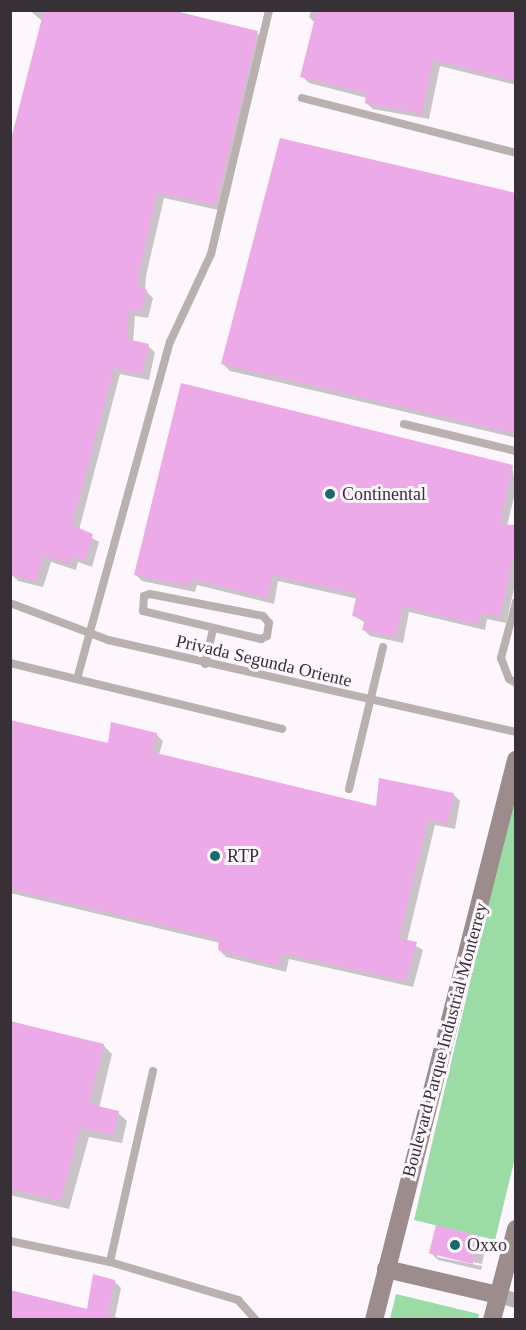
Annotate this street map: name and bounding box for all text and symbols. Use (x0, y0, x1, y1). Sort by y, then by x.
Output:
place label: Continental (342, 483, 426, 505)
marker: Continental (323, 487, 337, 501)
street label: Privada Segunda Oriente (174, 630, 354, 692)
place label: RTP (227, 845, 259, 867)
marker: RTP (208, 849, 222, 863)
street label: Boulevard Parque Industrial Monterrey (398, 900, 492, 1180)
place label: Oxxo (467, 1234, 507, 1256)
marker: Oxxo (448, 1238, 462, 1252)

